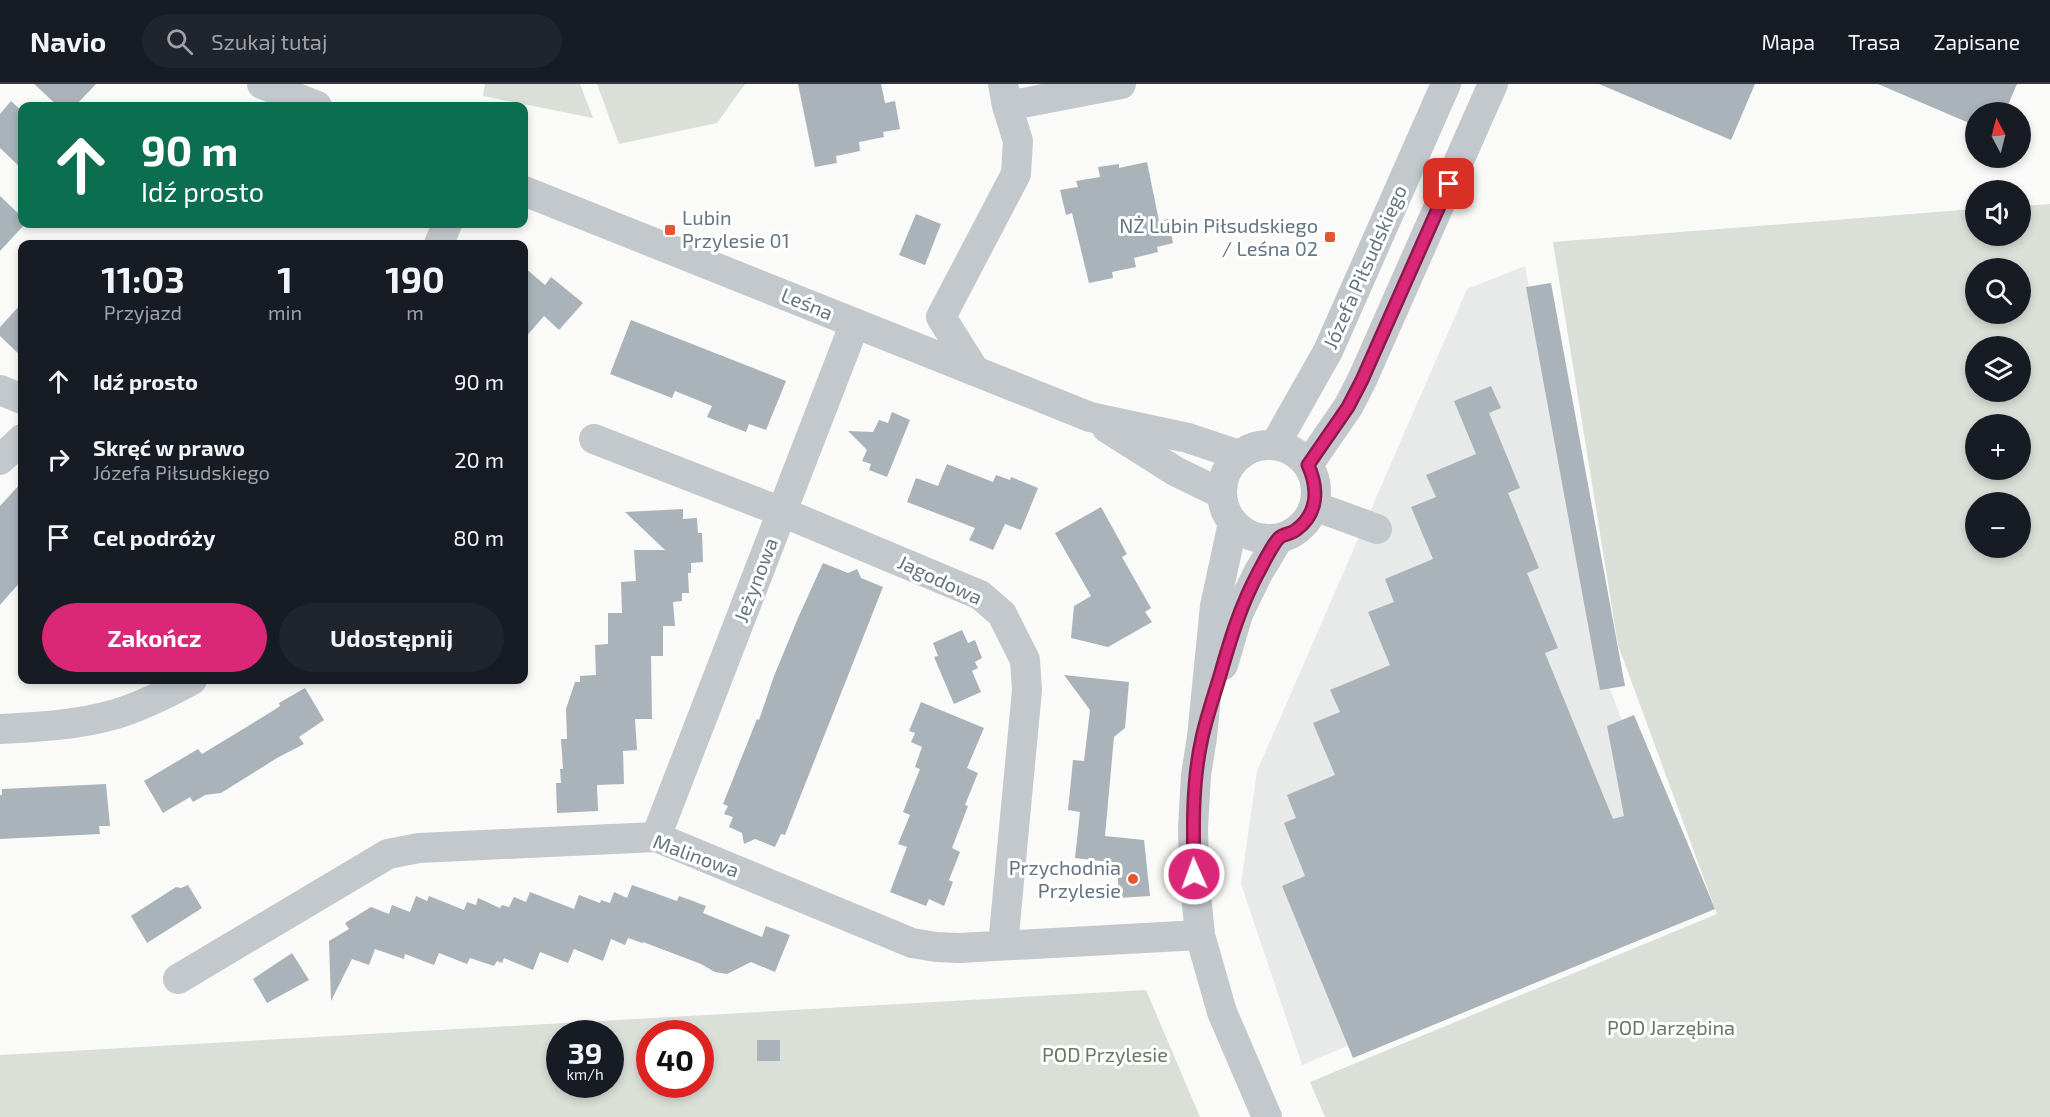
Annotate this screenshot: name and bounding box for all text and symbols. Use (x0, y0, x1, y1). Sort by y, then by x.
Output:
search box (142, 14, 562, 68)
text: Navio (30, 24, 106, 58)
icon: search (163, 25, 196, 58)
text: Szukaj tutaj (211, 28, 327, 54)
text: Mapa (1761, 29, 1815, 54)
text: Trasa (1848, 29, 1901, 54)
text: Zapisane (1934, 29, 2020, 54)
north arrow (1965, 102, 2031, 168)
map controls (1965, 102, 2031, 558)
text: 90 m (141, 124, 238, 174)
icon: ahead (42, 126, 120, 204)
pin (1423, 158, 1474, 209)
icon: arrive (1432, 167, 1465, 200)
text: Idź prosto (141, 175, 264, 207)
button: sound (1965, 180, 2031, 246)
street label: Józefa Piłsudskiego (1317, 181, 1411, 352)
place label: Lubin Przylesie 01 (682, 205, 790, 252)
place label: NŻ Lubin Piłsudskiego / Leśna 02 (1119, 213, 1318, 260)
marker: Lubin Przylesie 01 (663, 223, 677, 237)
marker: NŻ Lubin Piłsudskiego / Leśna 02 (1323, 230, 1337, 244)
text: 11:03 (101, 257, 185, 300)
text: 1 (277, 257, 293, 300)
text: 190 (385, 257, 445, 300)
button: search (1965, 258, 2031, 324)
street label: Leśna (778, 282, 837, 324)
text: Przyjazd (104, 300, 182, 324)
text: min (268, 300, 302, 324)
text: m (406, 300, 424, 324)
button: layers (1965, 336, 2031, 402)
icon: ahead (42, 365, 75, 398)
text: Idź prosto (93, 368, 198, 394)
text: 90 m (454, 368, 504, 394)
button: + (1965, 414, 2031, 480)
text: Skręć w prawo (93, 434, 245, 460)
icon: right (42, 443, 75, 476)
text: 20 m (454, 446, 504, 472)
text: Józefa Piłsudskiego (93, 460, 270, 484)
button: − (1965, 492, 2031, 558)
icon: arrive (42, 521, 75, 554)
text: Cel podróży (93, 524, 215, 550)
text: 80 m (453, 524, 504, 550)
street label: Jeżynowa (728, 534, 782, 625)
street label: Jagodowa (894, 549, 986, 609)
button: Zakończ (42, 603, 267, 672)
button: Udostępnij (279, 603, 504, 672)
street label: Malinowa (650, 828, 743, 882)
position arrow (1162, 842, 1226, 906)
place label: Przychodnia Przylesie (1009, 855, 1121, 902)
marker: Przychodnia Przylesie (1126, 872, 1140, 886)
park label: POD Jarzębina (1607, 1015, 1735, 1039)
speed limit sign: 40 (636, 1020, 714, 1098)
text: 39 (568, 1034, 602, 1070)
park label: POD Przylesie (1042, 1042, 1168, 1066)
text: km/h (566, 1065, 604, 1083)

